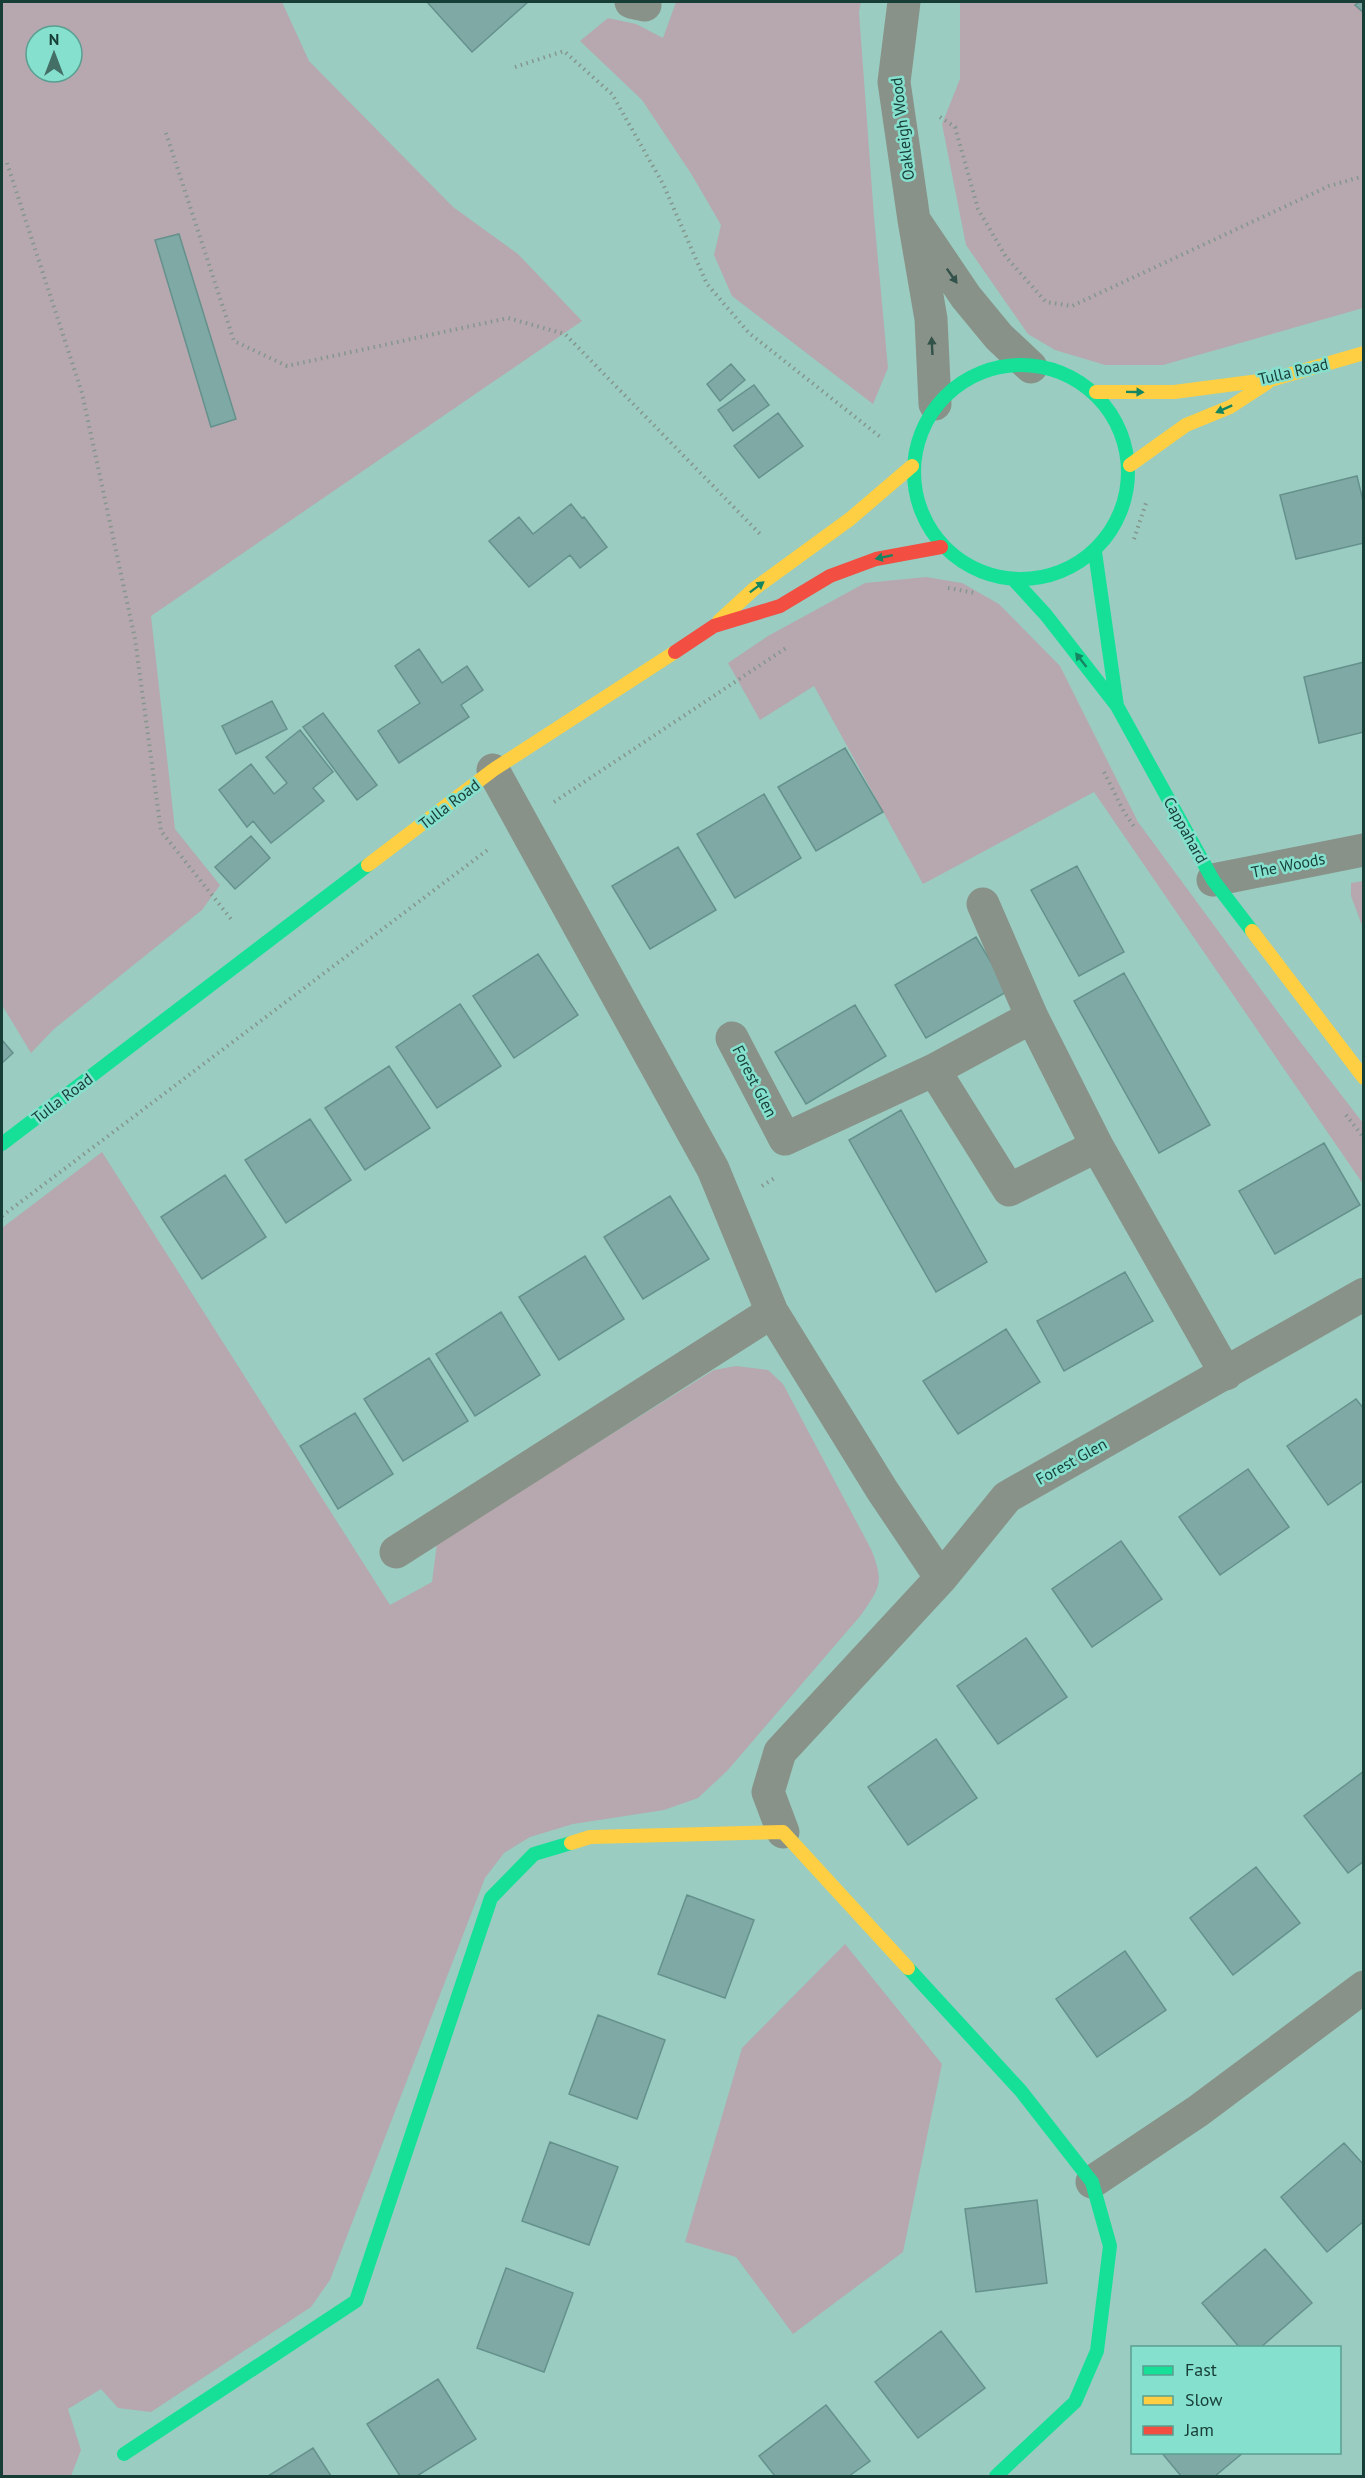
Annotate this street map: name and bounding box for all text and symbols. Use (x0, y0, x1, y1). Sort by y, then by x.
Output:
north arrow (24, 24, 84, 84)
text: N (49, 29, 59, 49)
street label: Oakleigh Wood (886, 77, 918, 181)
one-way arrow (946, 268, 957, 284)
one-way arrow (928, 336, 937, 355)
street label: Tulla Road (1256, 353, 1330, 389)
one-way arrow (1125, 387, 1144, 397)
one-way arrow (1214, 404, 1232, 414)
one-way arrow (875, 553, 893, 563)
one-way arrow (749, 581, 765, 593)
one-way arrow (1074, 652, 1087, 668)
street label: Tulla Road (415, 775, 483, 833)
street label: Cappahard (1160, 793, 1212, 867)
street label: The Woods (1249, 848, 1327, 882)
street label: Forest Glen (728, 1042, 782, 1120)
street label: Tulla Road (28, 1069, 96, 1127)
street label: Forest Glen (1032, 1433, 1110, 1489)
legend (1131, 2346, 1341, 2454)
text: Fast (1185, 2358, 1217, 2381)
text: Slow (1185, 2388, 1223, 2411)
text: Jam (1184, 2418, 1214, 2441)

